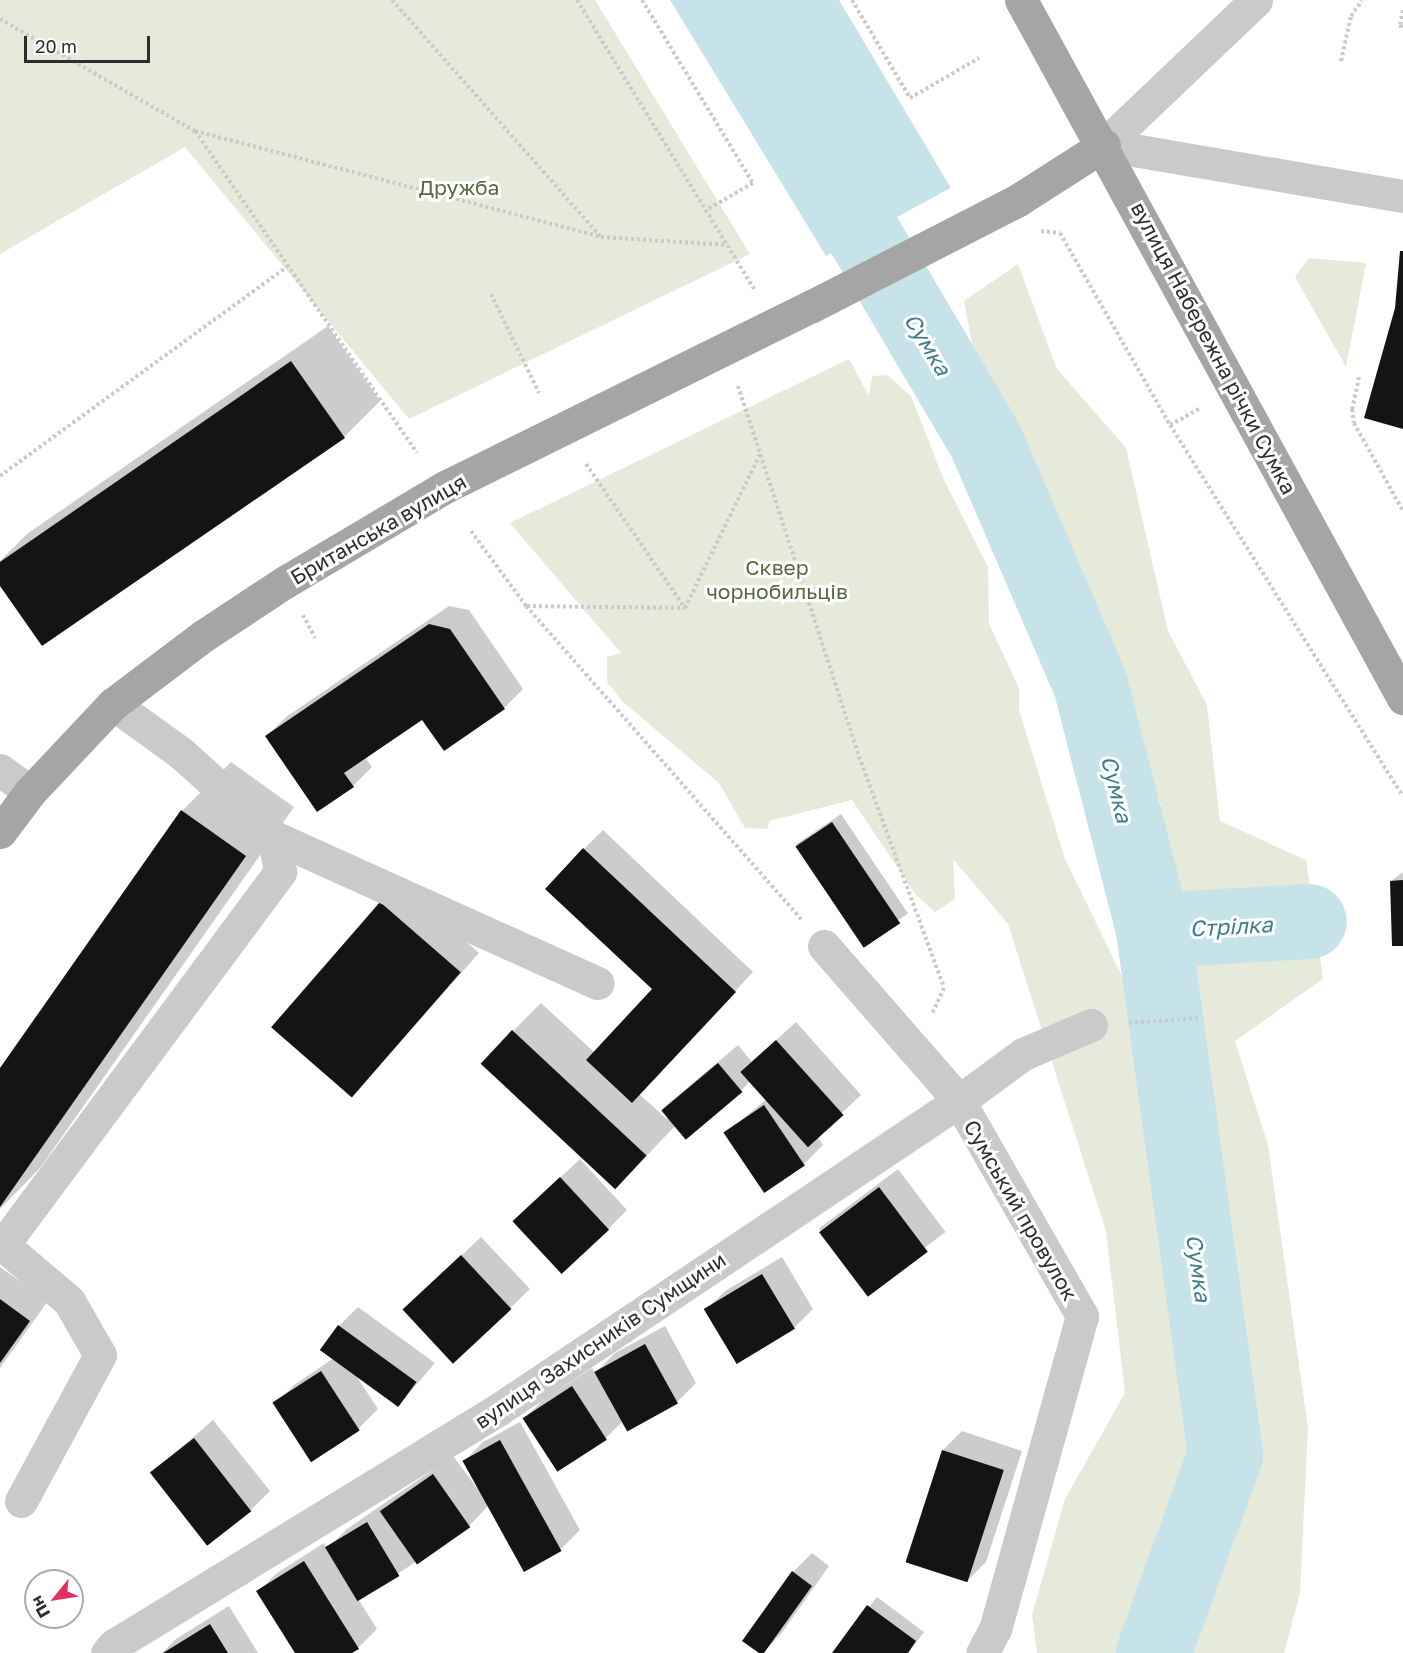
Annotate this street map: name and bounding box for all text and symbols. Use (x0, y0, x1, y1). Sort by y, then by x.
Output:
scale bar (27, 24, 153, 62)
text: 20 m (35, 35, 77, 57)
park label: Дружба (419, 174, 499, 200)
street label: вулиця Набережна річки Сумка (1126, 198, 1302, 498)
water label: Сумка (899, 308, 957, 380)
street label: Британська вулиця (286, 468, 470, 590)
park label: Сквер чорнобильців (706, 554, 848, 604)
water label: Сумка (1096, 753, 1138, 825)
water label: Стрілка (1189, 911, 1273, 941)
street label: Сумський провулок (959, 1115, 1083, 1305)
water label: Сумка (1181, 1233, 1217, 1303)
street label: вулиця Захисників Сумщини (470, 1246, 730, 1434)
north arrow (24, 1569, 84, 1629)
text: Пн (26, 1593, 54, 1621)

